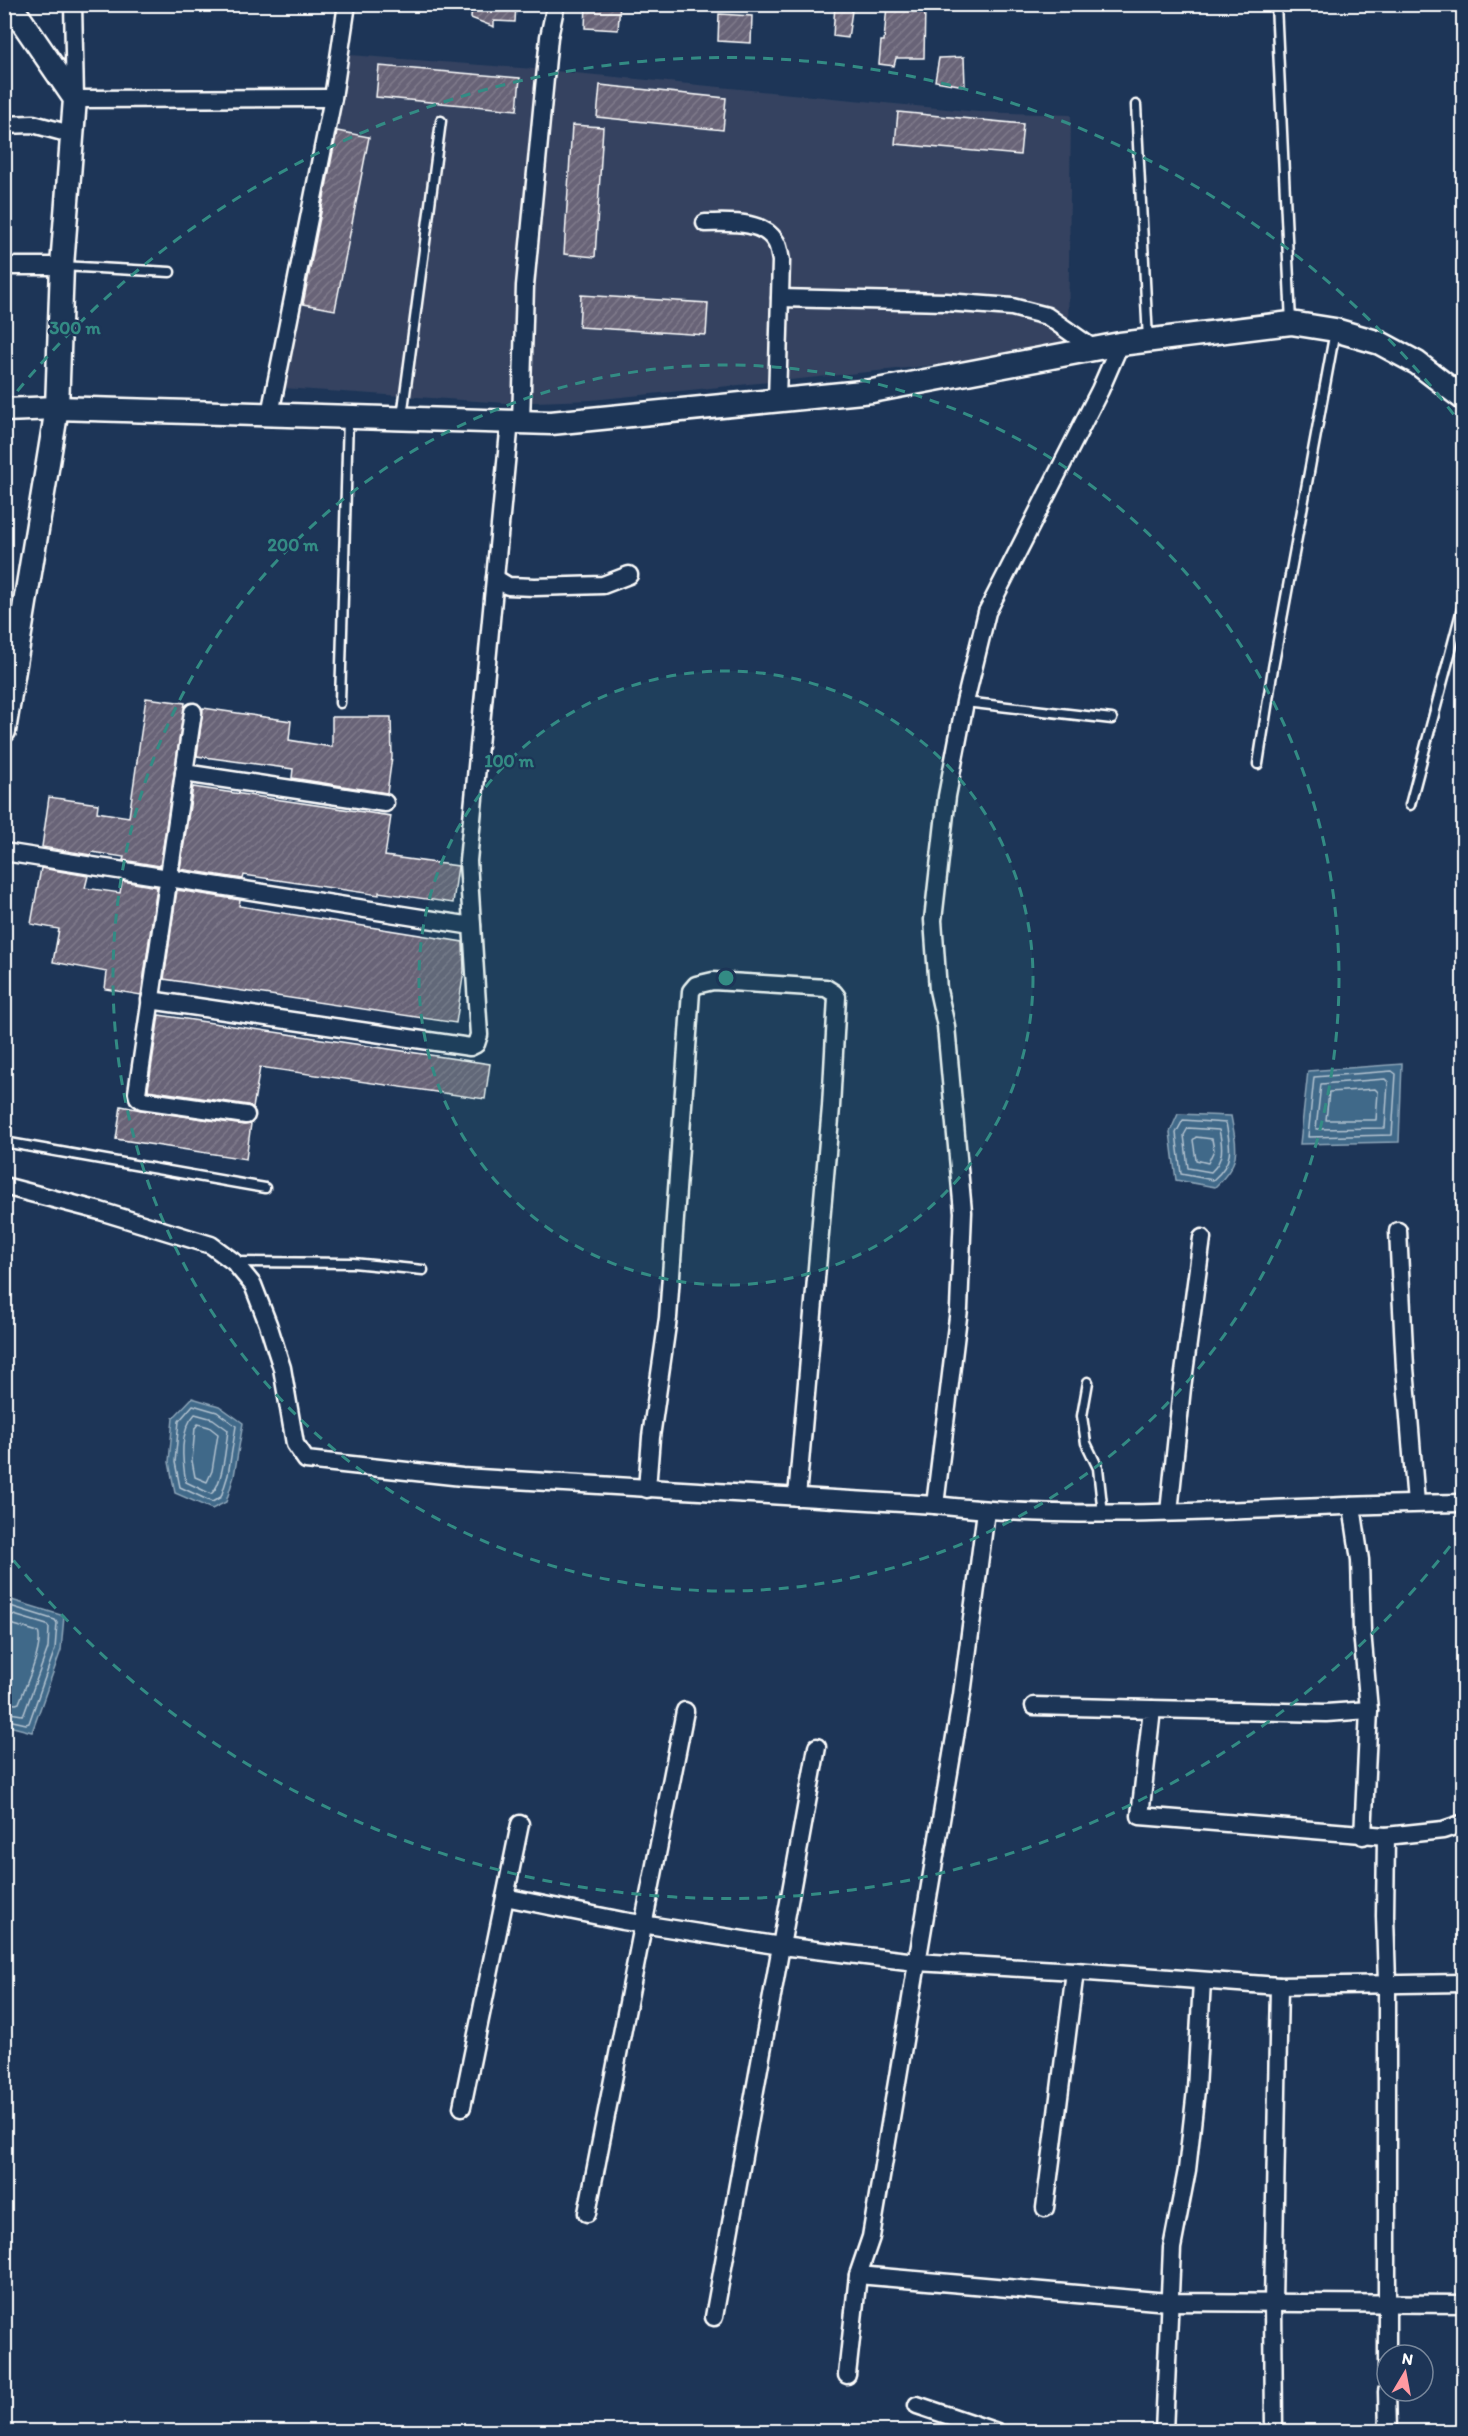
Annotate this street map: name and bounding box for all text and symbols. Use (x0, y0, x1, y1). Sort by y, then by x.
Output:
text: 300 m (49, 317, 101, 339)
text: 200 m (268, 534, 319, 556)
text: 100 m (484, 750, 535, 772)
centre of rings (716, 968, 736, 988)
north arrow (1375, 2343, 1435, 2403)
text: N (1401, 2348, 1414, 2369)

